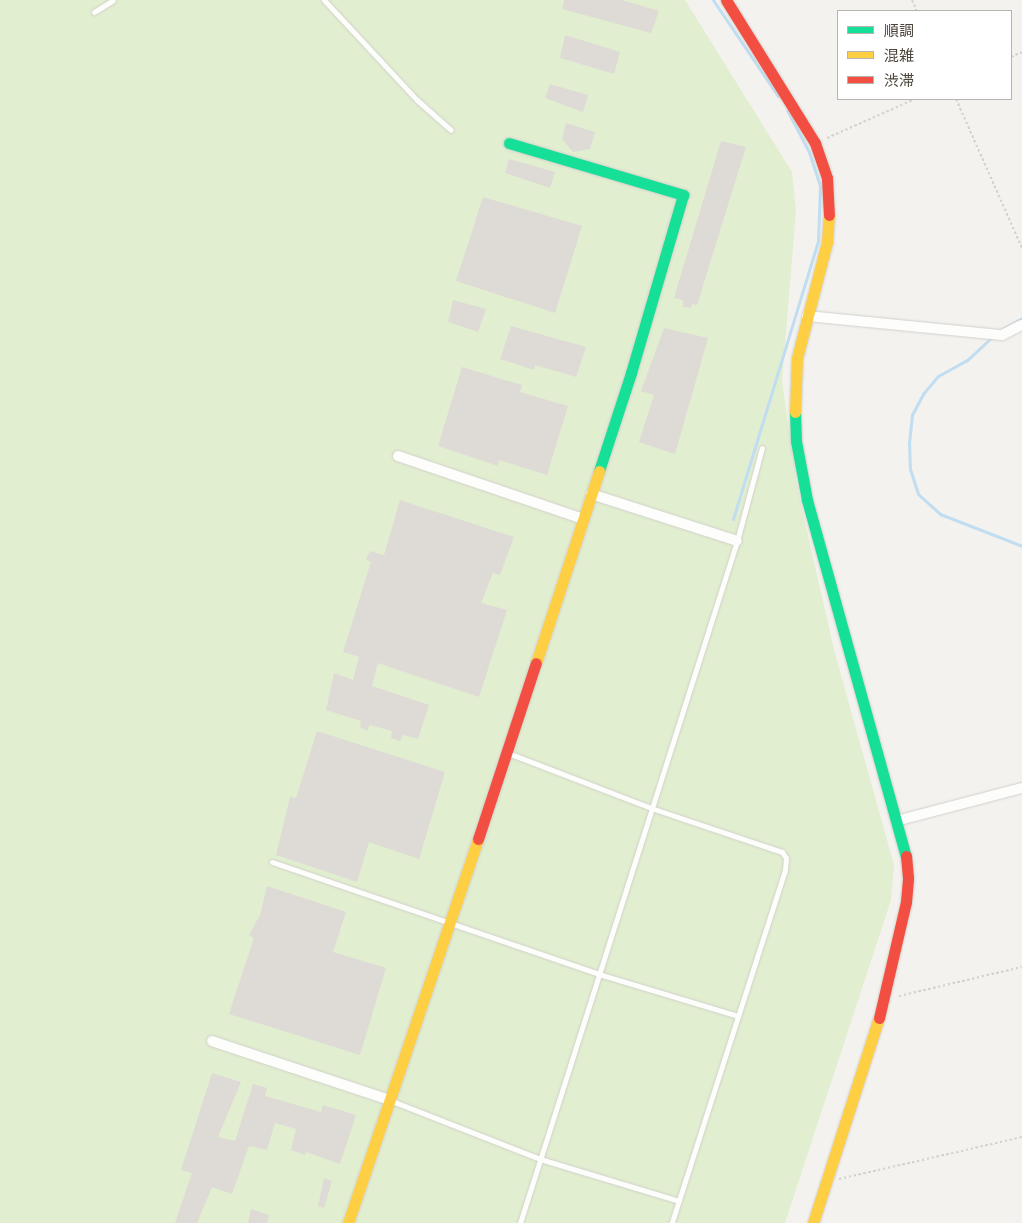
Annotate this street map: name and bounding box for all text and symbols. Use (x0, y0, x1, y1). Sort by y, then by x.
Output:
legend (837, 10, 1012, 100)
text: 順調 (884, 21, 914, 40)
text: 混雑 (884, 46, 914, 65)
text: 渋滞 (884, 71, 914, 90)

